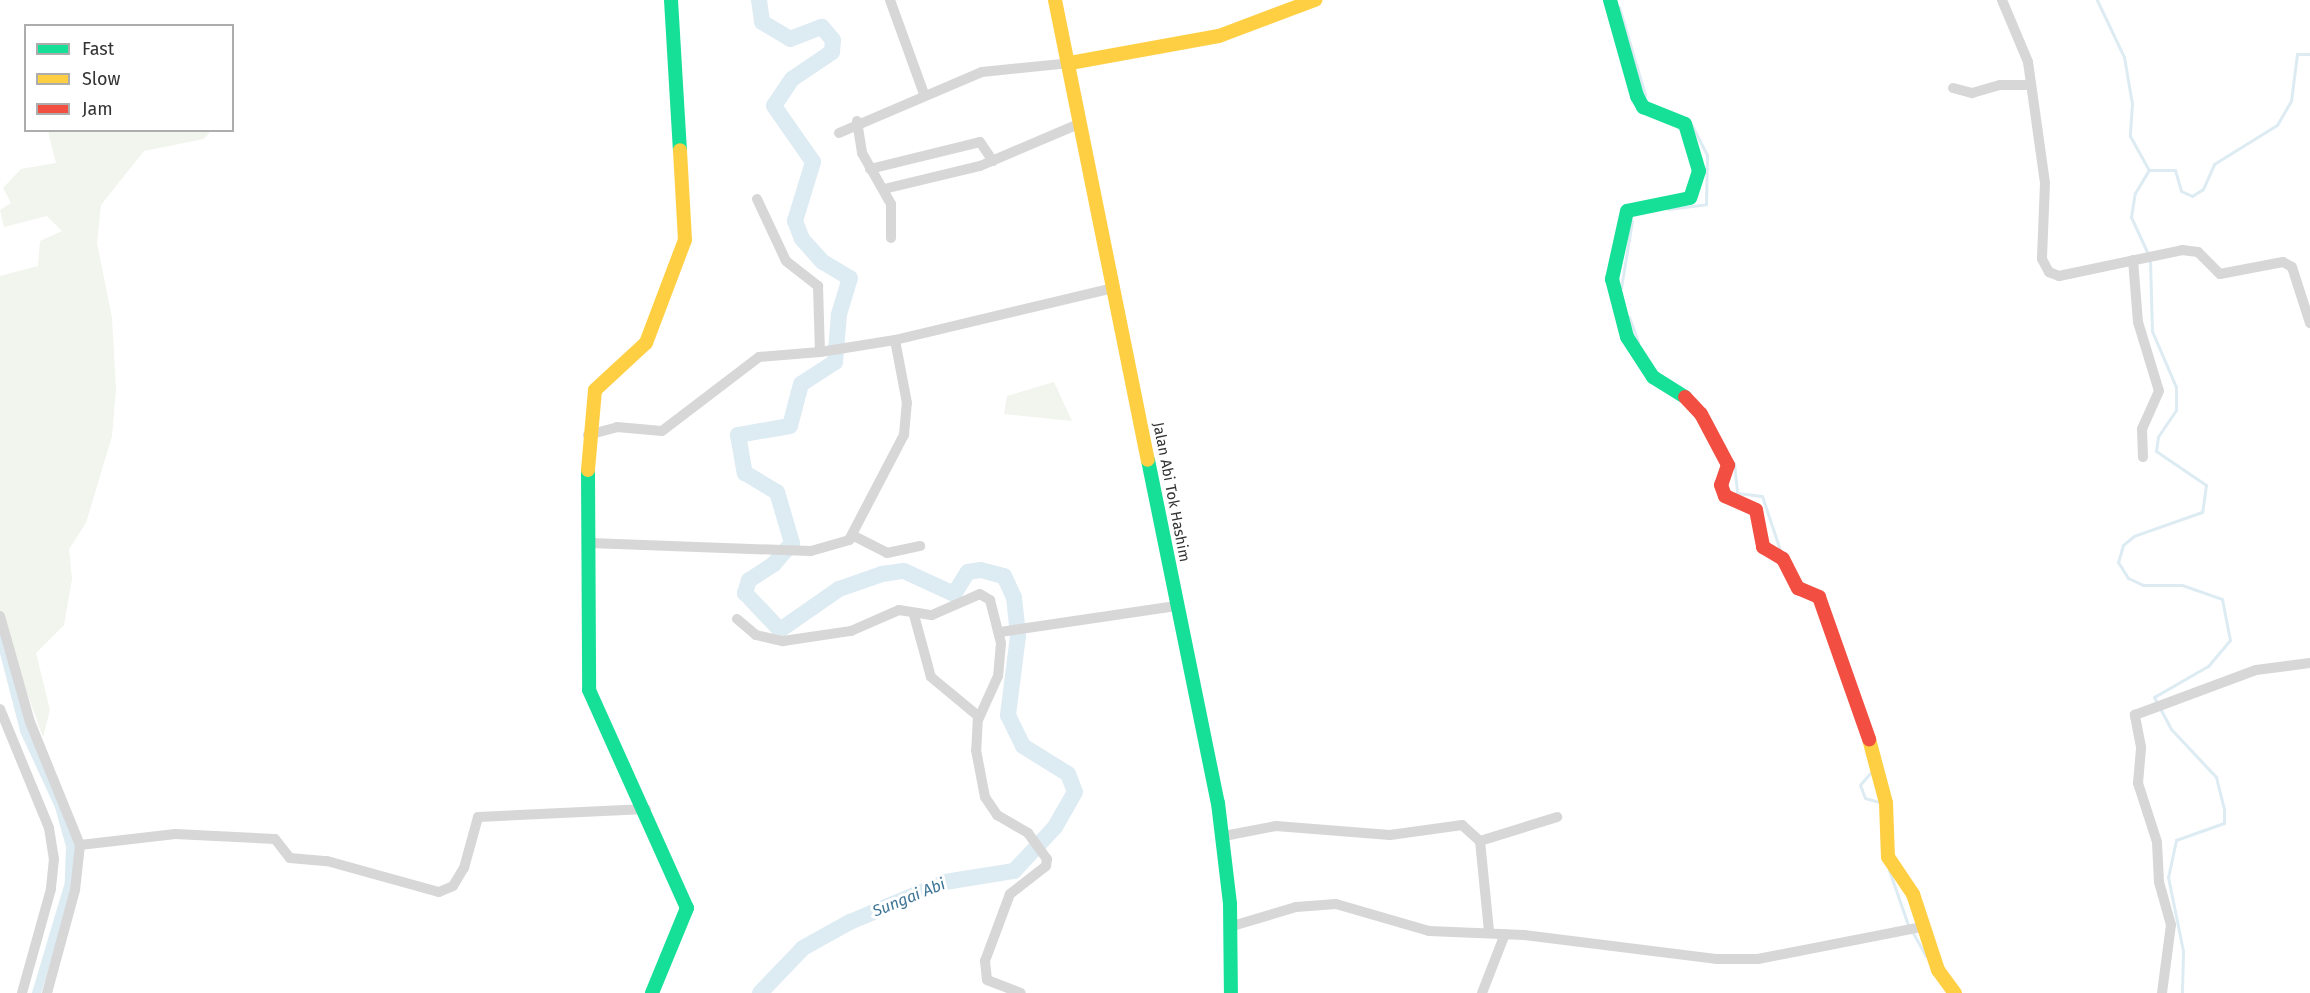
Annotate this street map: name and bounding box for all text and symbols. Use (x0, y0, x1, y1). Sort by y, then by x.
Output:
legend (24, 24, 234, 132)
text: Fast (82, 38, 114, 60)
text: Slow (82, 68, 120, 90)
text: Jam (82, 98, 113, 120)
street label: Jalan Abi Tok Hashim (1149, 421, 1193, 563)
water label: Sungai Abi (870, 875, 948, 921)

